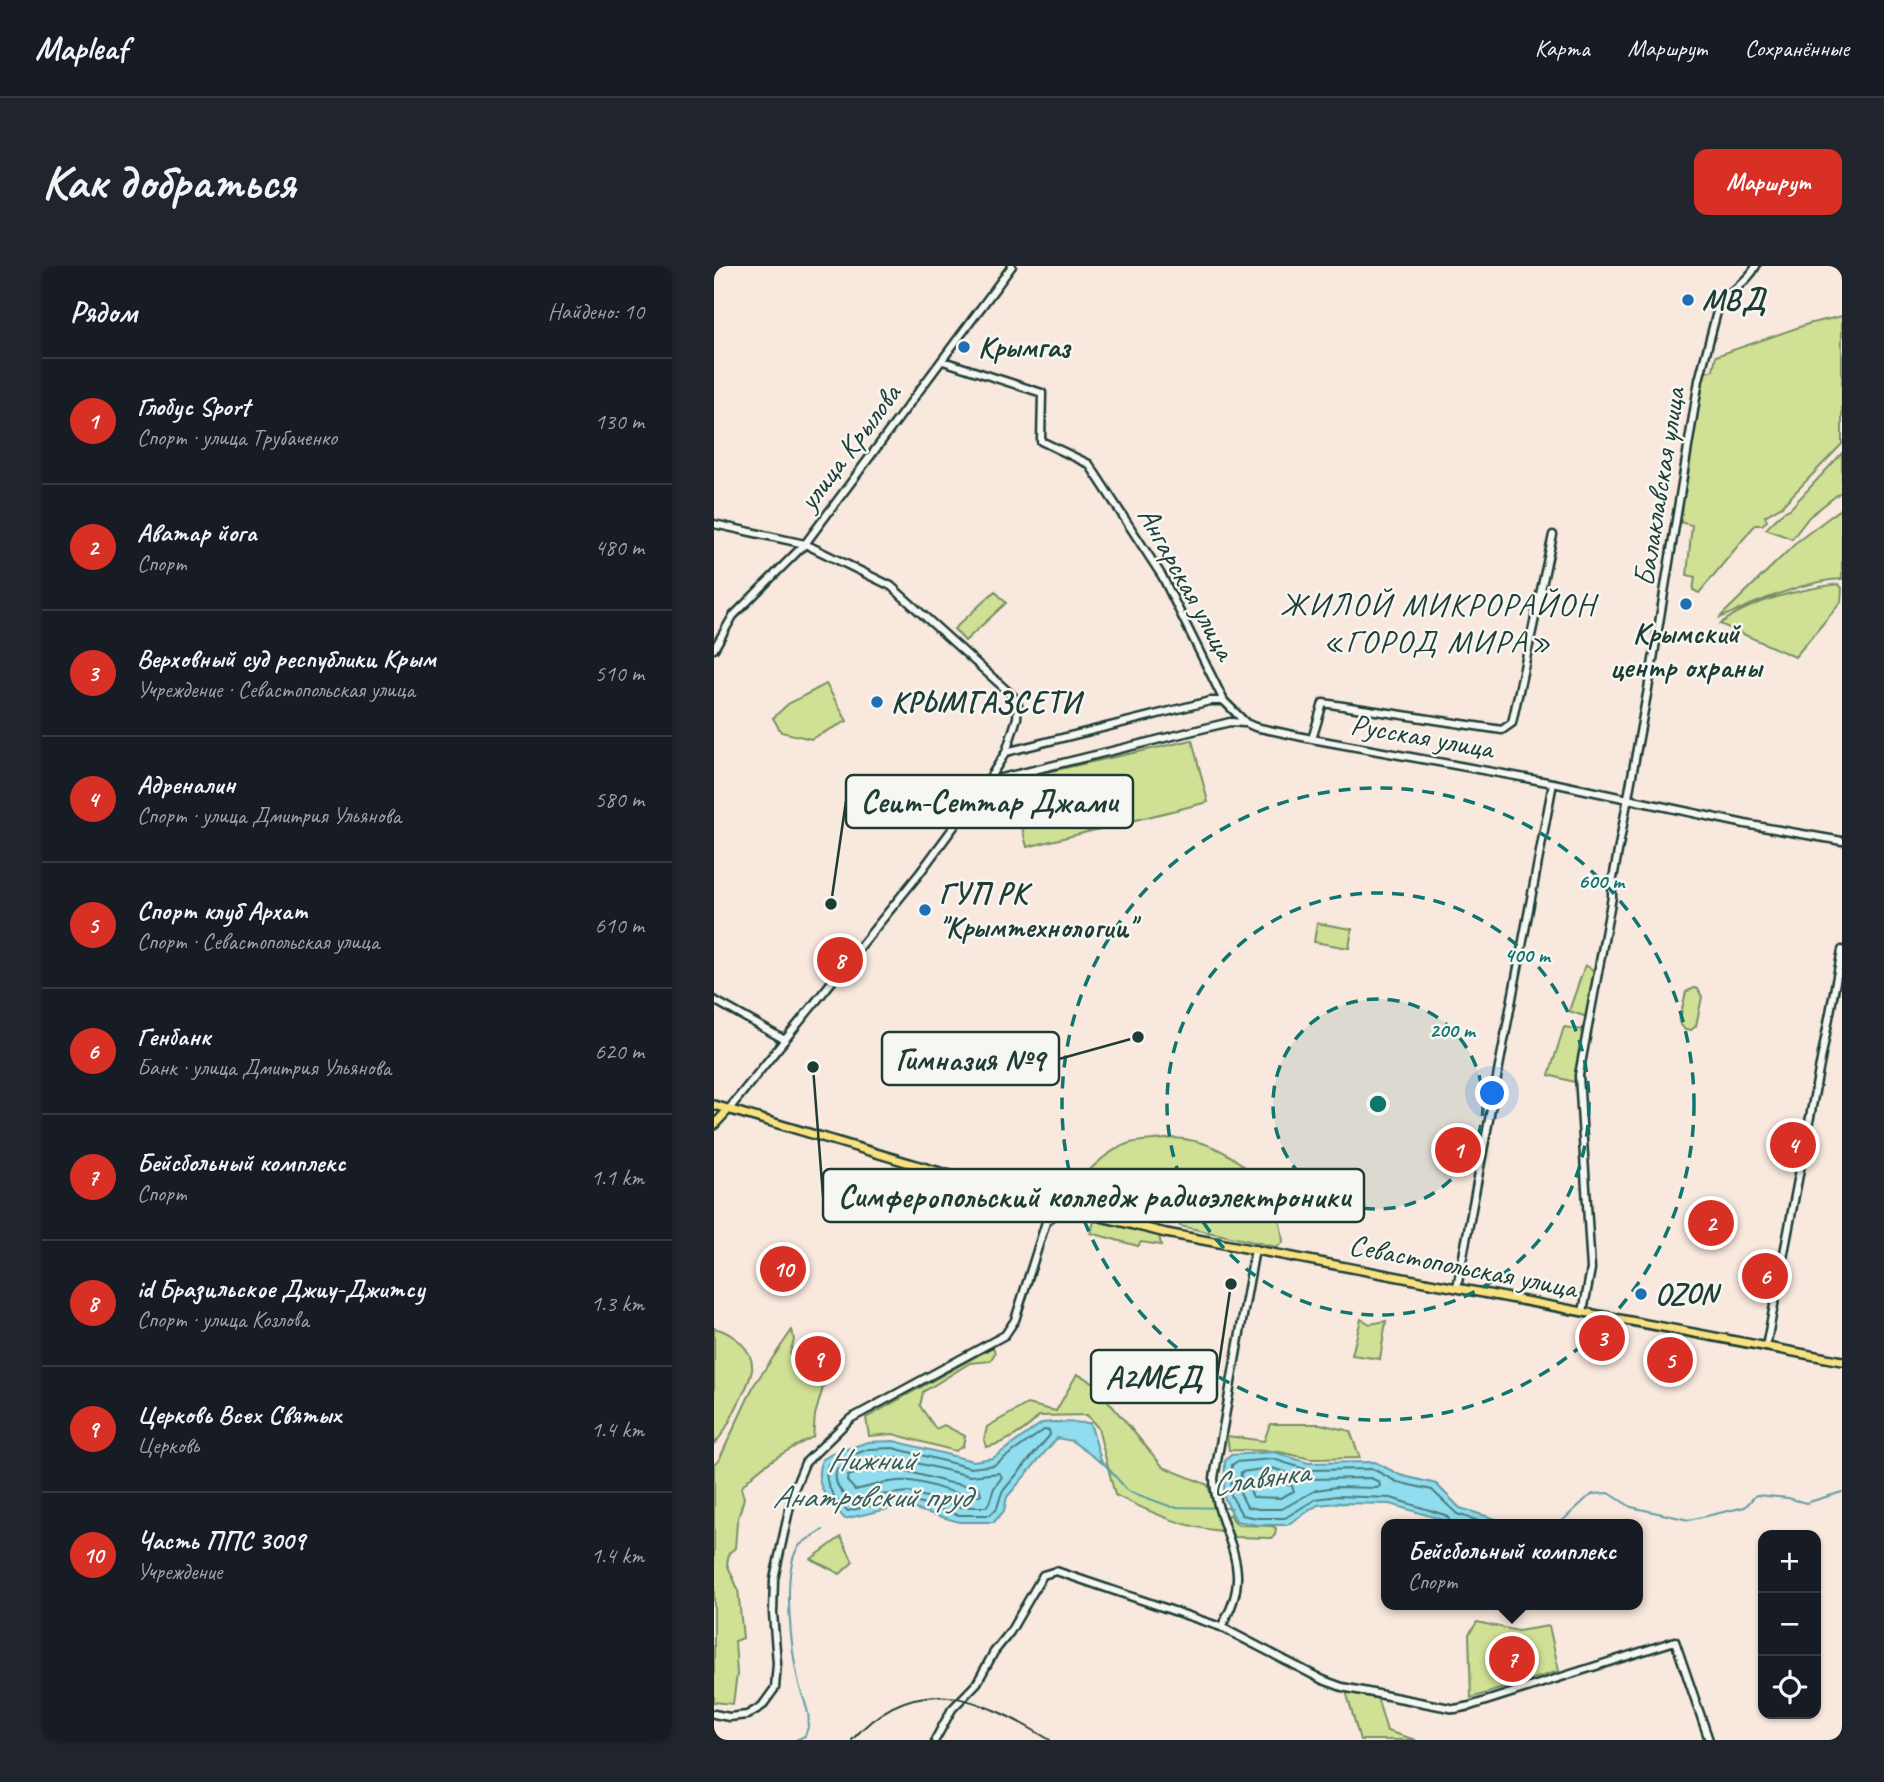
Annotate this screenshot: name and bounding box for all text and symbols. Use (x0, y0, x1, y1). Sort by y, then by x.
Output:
text: Mapleaf (35, 27, 127, 69)
text: Карта (1535, 33, 1590, 63)
text: Маршрут (1628, 33, 1707, 63)
text: Сохранённые (1745, 33, 1849, 63)
button: Маршрут (1694, 149, 1842, 215)
text: Как добраться (42, 151, 295, 213)
place label: МВД (1702, 281, 1767, 319)
marker: МВД (1680, 292, 1696, 308)
text: Рядом (70, 293, 137, 331)
text: Найдено: 10 (548, 297, 644, 326)
place label: Крымгаз (978, 328, 1072, 366)
marker: Крымгаз (956, 339, 972, 355)
street label: улица Крылова (788, 375, 910, 519)
street label: Балаклавская улица (1625, 383, 1694, 589)
text: Глобус Sport (137, 390, 249, 423)
text: 1 (88, 407, 98, 436)
text: 130 m (595, 407, 644, 436)
text: Спорт · улица Трубаченко (137, 423, 337, 452)
street label: Ангарская улица (1129, 500, 1246, 669)
text: Аватар йога (137, 516, 257, 549)
text: 2 (88, 533, 98, 562)
text: 480 m (595, 533, 644, 562)
text: Спорт (137, 549, 187, 578)
district label: ЖИЛОЙ МИКРОРАЙОН «ГОРОД МИРА» (1280, 584, 1599, 662)
marker: Крымский центр охраны (1678, 596, 1694, 612)
place label: Крымский центр охраны (1610, 614, 1764, 686)
text: Верховный суд республики Крым (137, 642, 436, 675)
text: 3 (88, 659, 98, 688)
text: 510 m (595, 659, 644, 688)
text: Учреждение · Севастопольская улица (137, 675, 415, 704)
place label: КРЫМГАЗСЕТИ (891, 683, 1085, 721)
marker: КРЫМГАЗСЕТИ (869, 694, 885, 710)
street label: Русская улица (1348, 705, 1499, 768)
text: Адреналин (137, 768, 235, 801)
callout: Сеит-Сеттар Джами (846, 775, 1133, 828)
text: Сеит-Сеттар Джами (861, 781, 1119, 822)
text: 4 (88, 785, 98, 814)
text: 580 m (595, 785, 644, 814)
text: Спорт · улица Дмитрия Ульянова (137, 801, 401, 830)
text: 600 m (1578, 868, 1626, 894)
place label: ГУП РК "Крымтехнологии" (939, 874, 1142, 946)
text: Спорт клуб Архат (137, 894, 308, 927)
marker: ГУП РК "Крымтехнологии" (917, 902, 933, 918)
text: 5 (88, 911, 98, 940)
text: 610 m (595, 911, 644, 940)
text: Спорт · Севастопольская улица (137, 927, 379, 956)
pin: 8 (817, 934, 863, 986)
text: 400 m (1504, 942, 1552, 968)
text: 200 m (1429, 1017, 1477, 1043)
text: Генбанк (137, 1020, 210, 1053)
callout: Гимназия №9 (882, 1032, 1059, 1085)
text: 6 (88, 1037, 98, 1066)
text: 620 m (595, 1037, 644, 1066)
text: Гимназия №9 (896, 1039, 1048, 1080)
text: Банк · улица Дмитрия Ульянова (137, 1053, 391, 1082)
your location (1475, 1076, 1509, 1110)
centre of rings (1366, 1092, 1390, 1116)
pin: 4 (1770, 1119, 1816, 1171)
pin: 1 (1435, 1124, 1481, 1176)
text: Бейсбольный комплекс (137, 1146, 346, 1179)
text: 7 (88, 1163, 98, 1192)
text: 1.1 km (591, 1163, 644, 1192)
callout: Симферопольский колледж радиоэлектроники (823, 1169, 1364, 1222)
text: Симферопольский колледж радиоэлектроники (838, 1176, 1352, 1217)
text: Спорт (137, 1179, 187, 1208)
pin: 2 (1688, 1197, 1734, 1249)
street label: Севастопольская улица (1346, 1225, 1583, 1307)
pin: 10 (760, 1243, 806, 1295)
pin: 6 (1742, 1250, 1788, 1302)
text: id Бразильское Джиу-Джитсу (137, 1272, 425, 1305)
place label: OZON (1655, 1275, 1722, 1313)
marker: OZON (1633, 1286, 1649, 1302)
text: 8 (88, 1289, 98, 1318)
text: 1.3 km (591, 1289, 644, 1318)
text: Спорт · улица Козлова (137, 1305, 309, 1334)
pin: 3 (1579, 1312, 1625, 1364)
pin: 9 (795, 1333, 841, 1385)
pin: 5 (1647, 1334, 1693, 1386)
callout: А2МЕД (1091, 1350, 1217, 1403)
text: А2МЕД (1105, 1357, 1204, 1398)
text: Церковь Всех Святых (137, 1398, 341, 1431)
text: 9 (88, 1415, 98, 1444)
text: 1.4 km (591, 1415, 644, 1444)
text: Церковь (137, 1431, 199, 1460)
water label: Нижний Анатровский пруд (772, 1439, 976, 1517)
water label: Славянка (1209, 1450, 1315, 1505)
popup (1381, 1519, 1643, 1610)
text: Часть ППС 3009 (137, 1524, 305, 1557)
map controls (1758, 1530, 1821, 1719)
button: + (1758, 1530, 1821, 1593)
text: Бейсбольный комплекс (1408, 1534, 1616, 1567)
text: 10 (83, 1541, 103, 1570)
text: 1.4 km (591, 1541, 644, 1570)
text: Учреждение (137, 1557, 222, 1586)
text: Спорт (1408, 1567, 1457, 1596)
button: − (1758, 1593, 1821, 1656)
pin: 7 (1489, 1633, 1535, 1685)
button: locate (1758, 1656, 1821, 1719)

